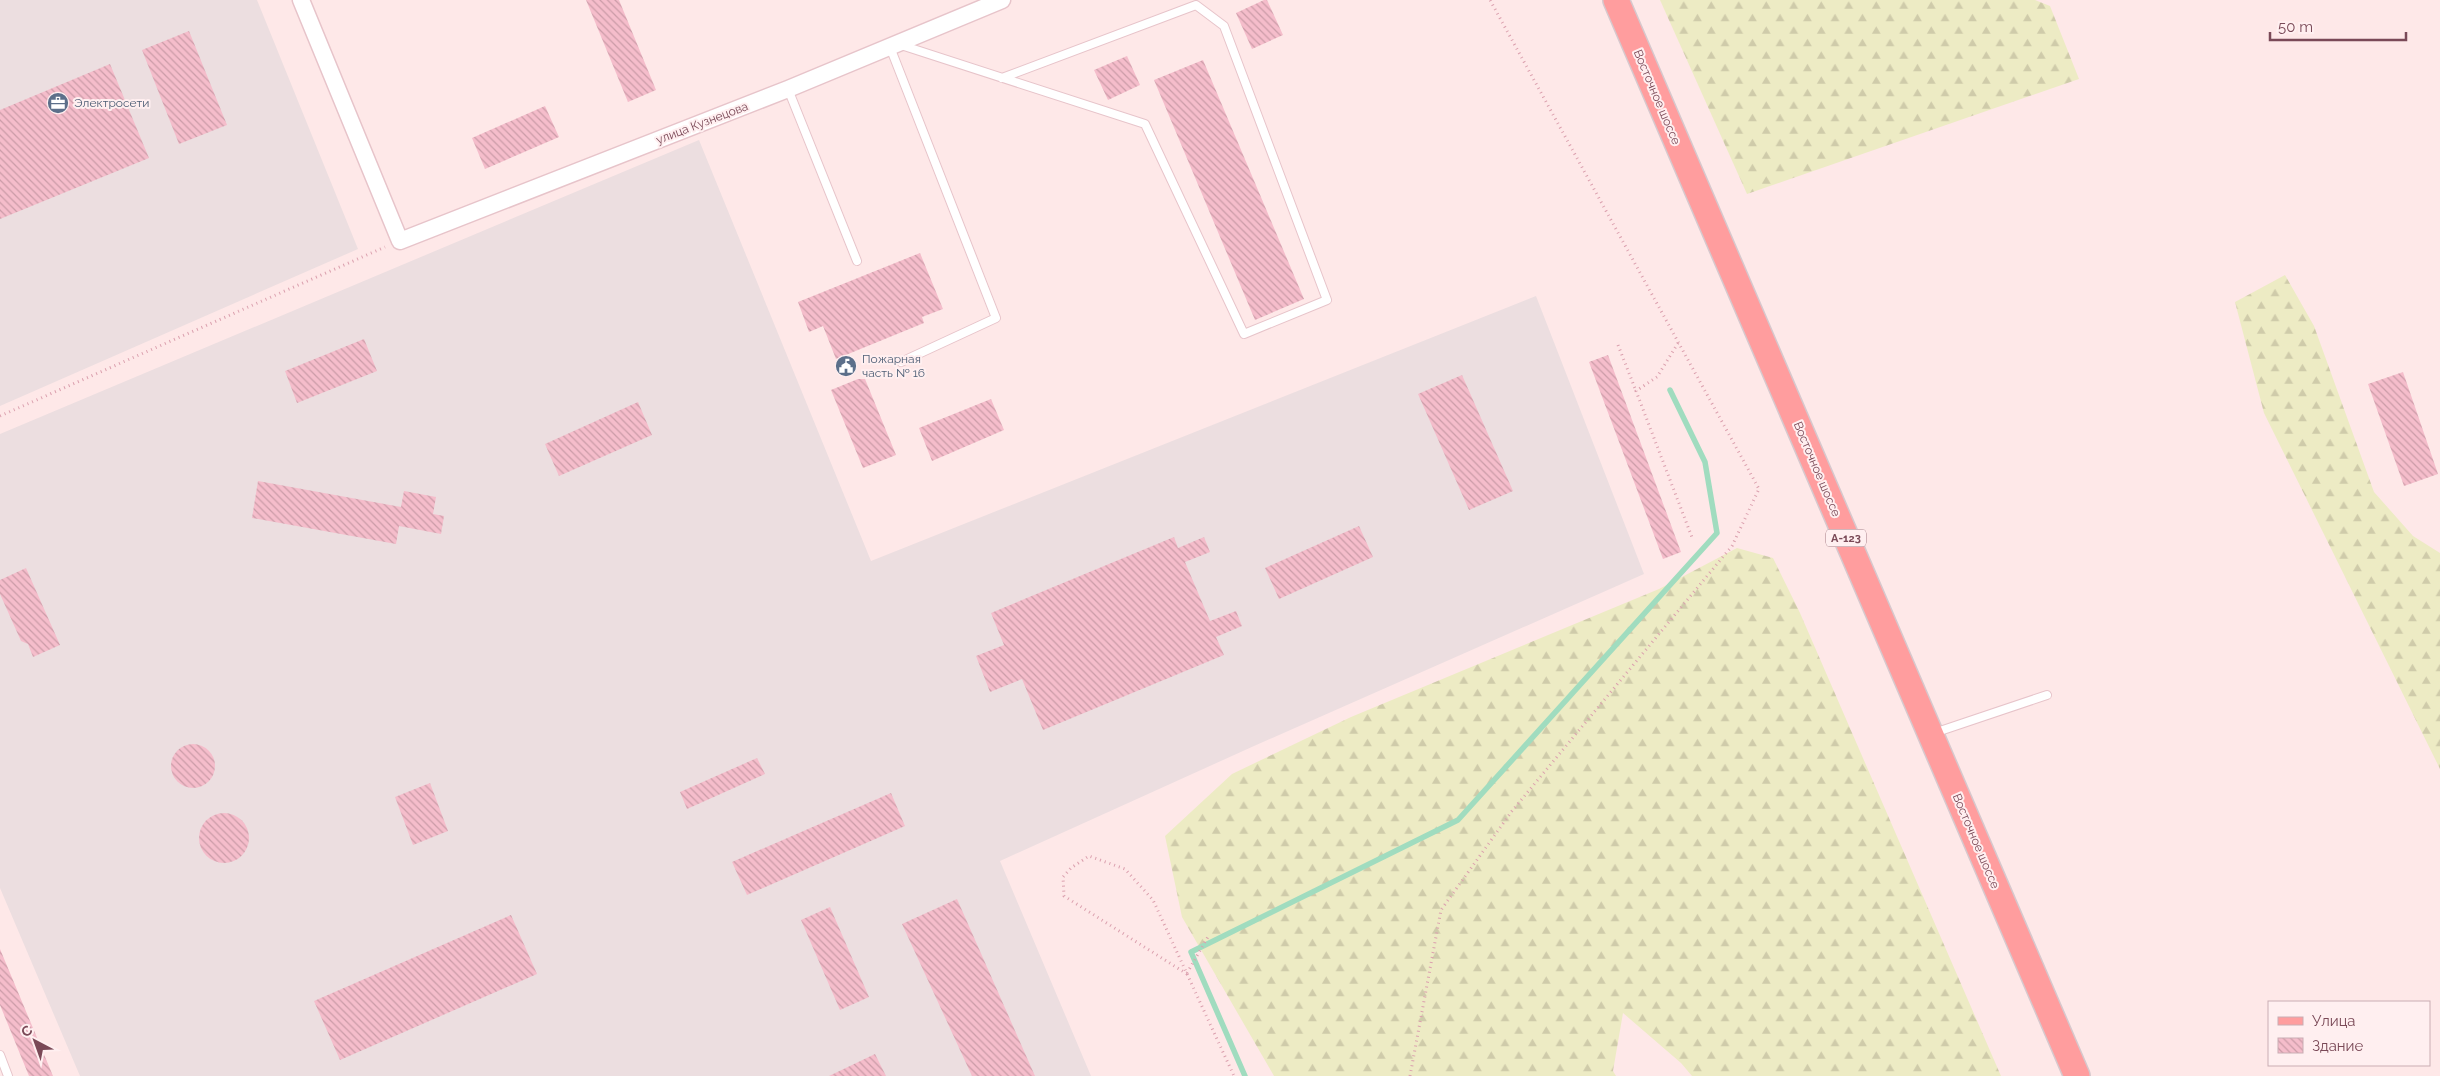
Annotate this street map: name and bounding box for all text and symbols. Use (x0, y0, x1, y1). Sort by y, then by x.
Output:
scale bar (2270, 10, 2406, 42)
text: 50 m (2278, 18, 2313, 36)
street label: Восточное шоссе (1631, 47, 1683, 147)
office icon: Электросети (46, 91, 70, 115)
place label: Электросети (74, 96, 149, 110)
street label: улица Кузнецова (654, 99, 750, 147)
place label: Пожарная часть № 16 (862, 352, 925, 380)
public building icon: Пожарная часть № 16 (834, 354, 858, 378)
street label: Восточное шоссе (1791, 419, 1843, 519)
road number: А-123 (1826, 530, 1866, 546)
street label: Восточное шоссе (1950, 791, 2002, 891)
legend (2268, 1001, 2430, 1066)
text: Улица (2312, 1012, 2356, 1030)
north arrow (10, 1016, 60, 1066)
text: С (18, 1022, 36, 1040)
text: Здание (2312, 1037, 2364, 1055)

